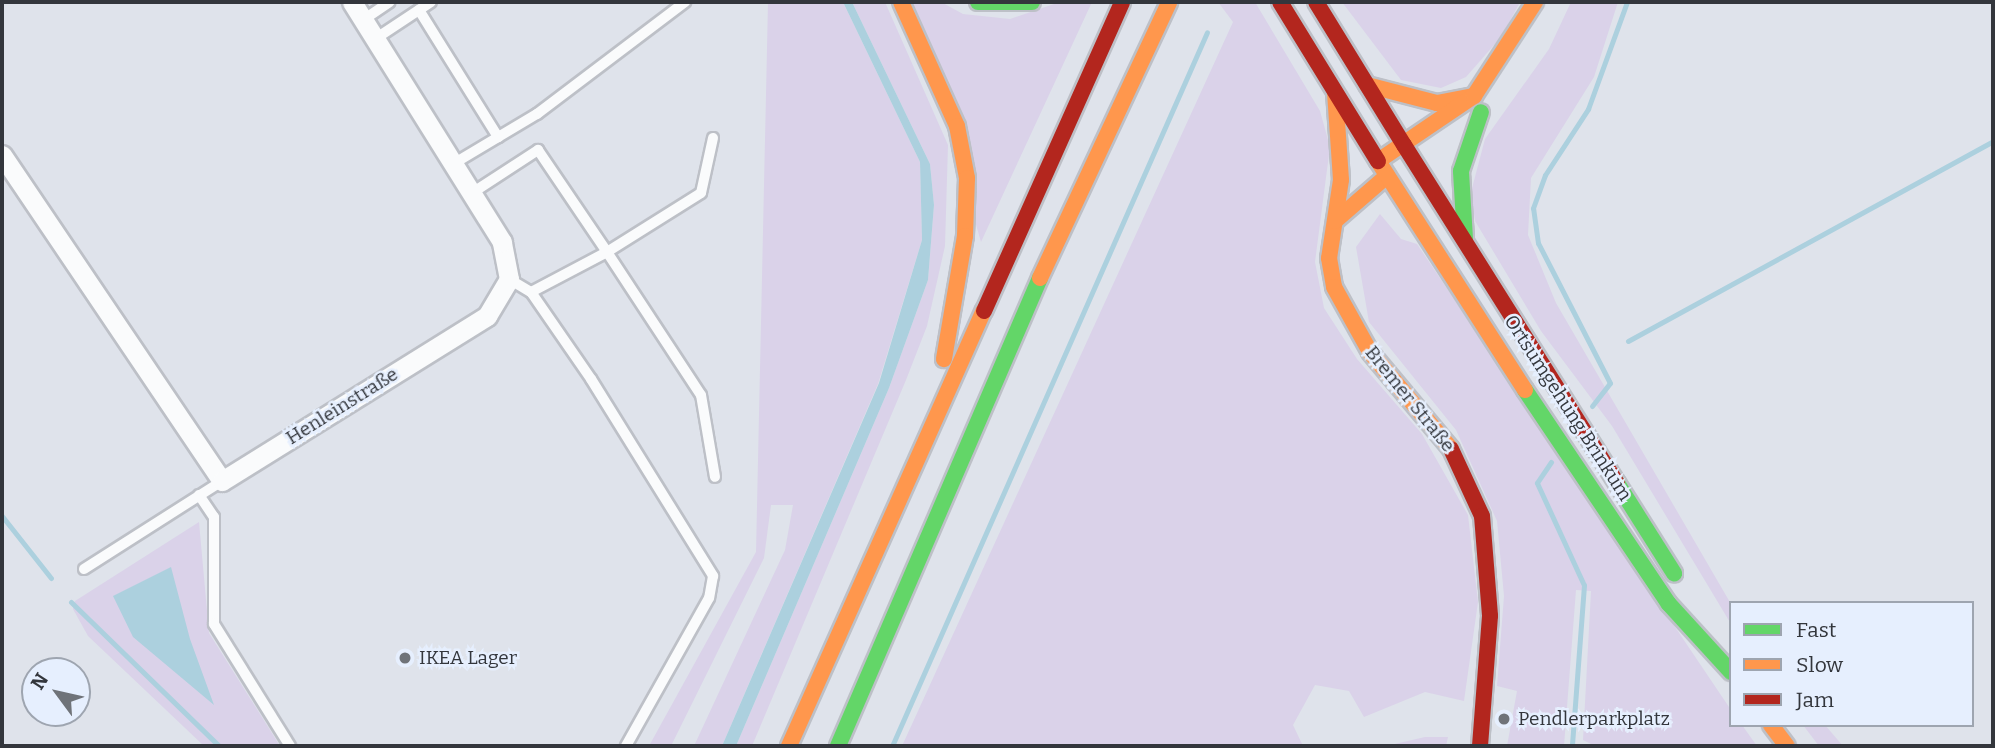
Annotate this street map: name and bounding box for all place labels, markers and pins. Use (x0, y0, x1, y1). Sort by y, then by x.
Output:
place label: IKEA Lager (419, 647, 517, 669)
marker: IKEA Lager (397, 650, 413, 666)
place label: Pendlerparkplatz (1518, 708, 1670, 730)
marker: Pendlerparkplatz (1496, 711, 1512, 727)

